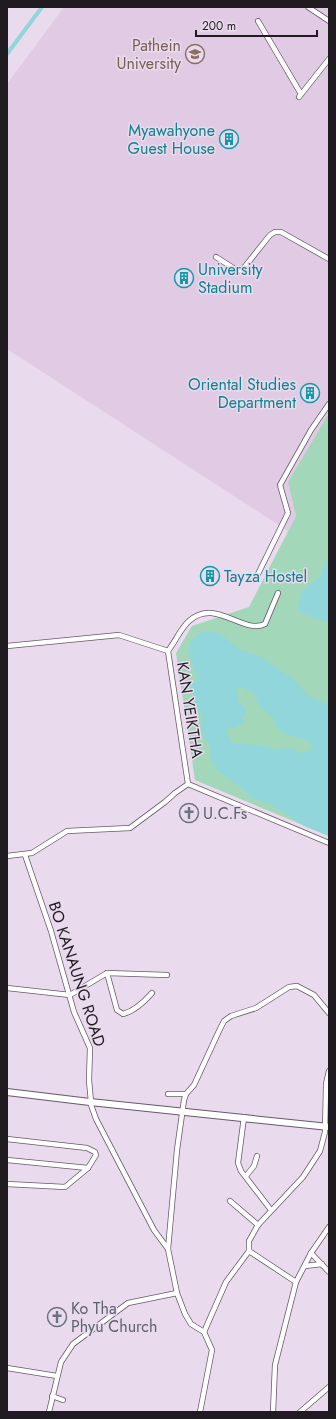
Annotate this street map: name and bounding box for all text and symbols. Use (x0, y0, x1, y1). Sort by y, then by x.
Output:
scale bar (196, 12, 317, 38)
text: 200 m (202, 17, 236, 35)
place label: Pathein University (116, 34, 182, 75)
school or university icon: Pathein University (184, 43, 206, 65)
place label: Myawahyone Guest House (128, 119, 215, 160)
building icon: Myawahyone Guest House (218, 128, 240, 150)
place label: University Stadium (198, 258, 264, 299)
building icon: University Stadium (173, 267, 195, 289)
place label: Oriental Studies Department (188, 373, 296, 414)
building icon: Oriental Studies Department (299, 382, 321, 404)
building icon: Tayza Hostel (199, 565, 221, 587)
place label: Tayza Hostel (224, 565, 307, 588)
street label: KAN YEIKTHA (171, 660, 209, 760)
church icon: U.C.Fs (178, 802, 200, 824)
place label: U.C.Fs (203, 802, 247, 825)
street label: BO KANAUNG ROAD (43, 899, 111, 1050)
place label: Ko Tha Phyu Church (71, 1297, 157, 1338)
church icon: Ko Tha Phyu Church (46, 1306, 68, 1328)

